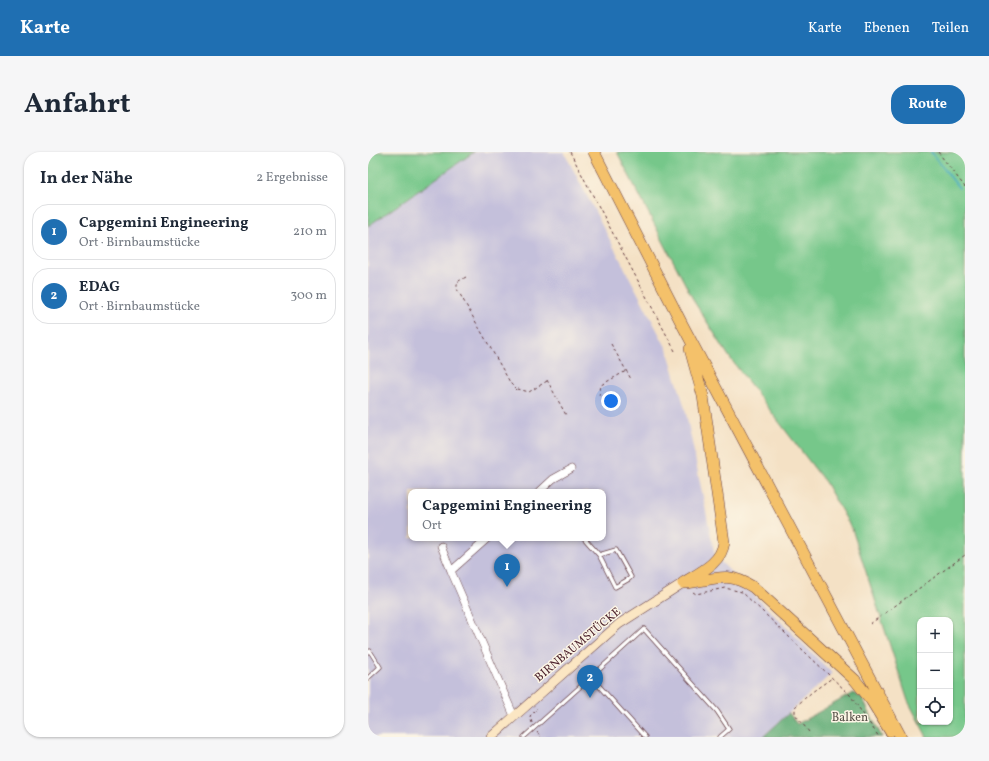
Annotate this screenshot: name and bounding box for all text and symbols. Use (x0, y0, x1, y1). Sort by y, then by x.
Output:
text: Karte (20, 15, 70, 41)
text: Karte (808, 19, 842, 38)
text: Ebenen (864, 19, 910, 38)
text: Teilen (932, 19, 969, 38)
text: Anfahrt (24, 85, 131, 124)
button: Route (891, 85, 965, 124)
text: In der Nähe (40, 167, 133, 190)
text: 2 Ergebnisse (256, 169, 328, 187)
text: Capgemini Engineering (79, 213, 249, 234)
text: 1 (51, 223, 57, 241)
text: 210 m (293, 223, 327, 241)
text: Ort · Birnbaumstücke (79, 234, 200, 252)
text: EDAG (79, 277, 120, 298)
text: 2 (51, 287, 57, 305)
text: 300 m (291, 287, 327, 305)
text: Ort · Birnbaumstücke (79, 298, 200, 316)
your location (601, 391, 621, 411)
popup (408, 489, 606, 541)
text: Capgemini Engineering (422, 496, 592, 517)
text: Ort (422, 517, 442, 535)
pin: 1 (494, 554, 520, 587)
street label: BIRNBAUMSTÜCKE (531, 604, 624, 686)
map controls (917, 617, 953, 725)
button: + (917, 617, 953, 653)
button: − (917, 653, 953, 689)
pin: 2 (577, 665, 603, 698)
button: locate (917, 689, 953, 725)
park label: Balken (832, 710, 868, 726)

